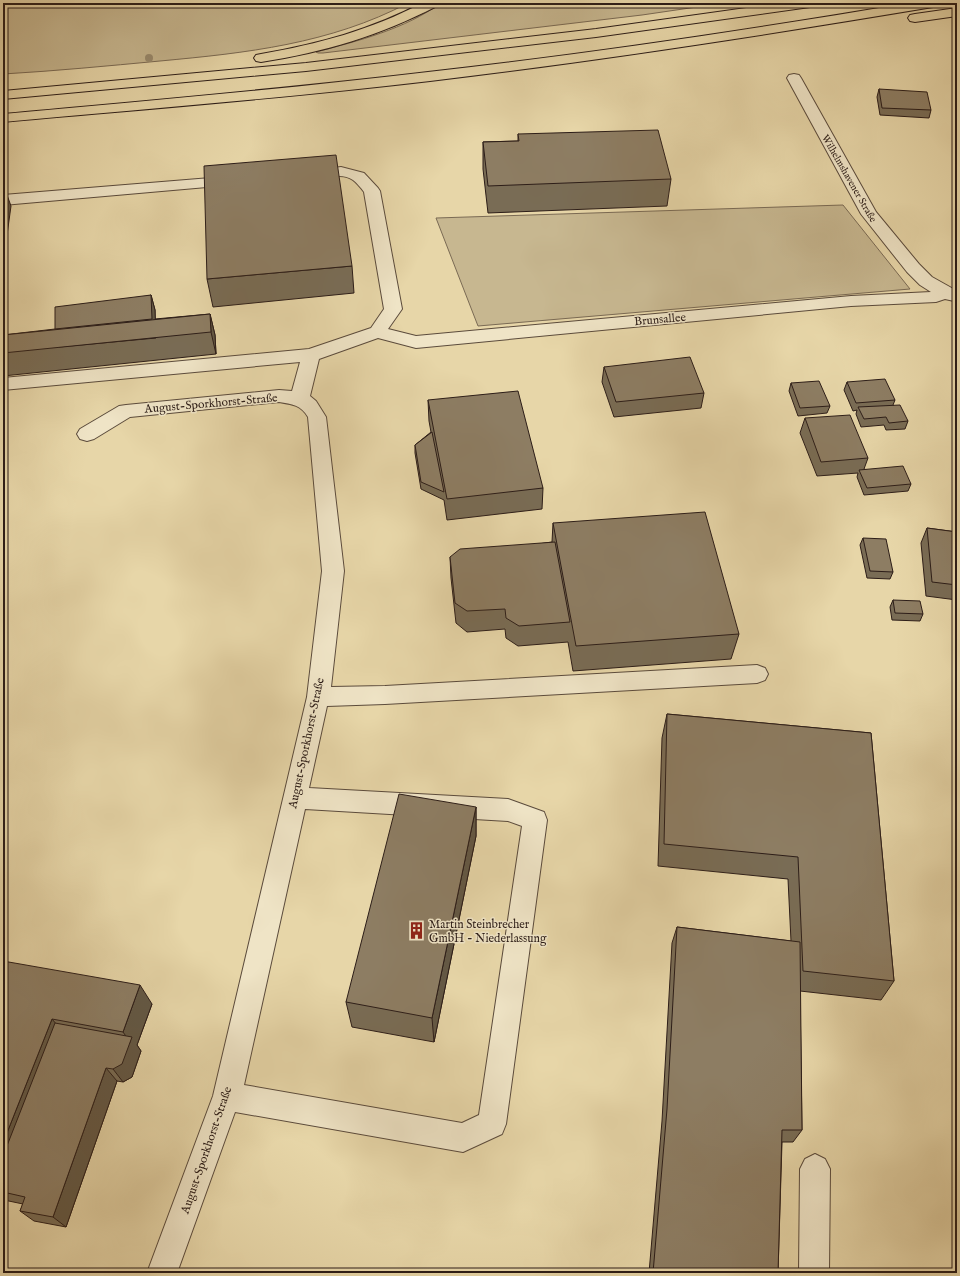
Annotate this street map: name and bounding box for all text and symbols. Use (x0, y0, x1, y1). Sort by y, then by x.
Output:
street label: Wilhelmshavener Straße (818, 132, 879, 225)
street label: Brunsallee (634, 310, 687, 329)
street label: August-Sporkhorst-Straße (143, 390, 279, 418)
street label: August-Sporkhorst-Straße (285, 676, 329, 811)
place label: Martin Steinbrecher GmbH - Niederlassung (429, 917, 547, 946)
building icon: Martin Steinbrecher GmbH - Niederlassung (406, 921, 426, 941)
street label: August-Sporkhorst-Straße (177, 1084, 236, 1217)

